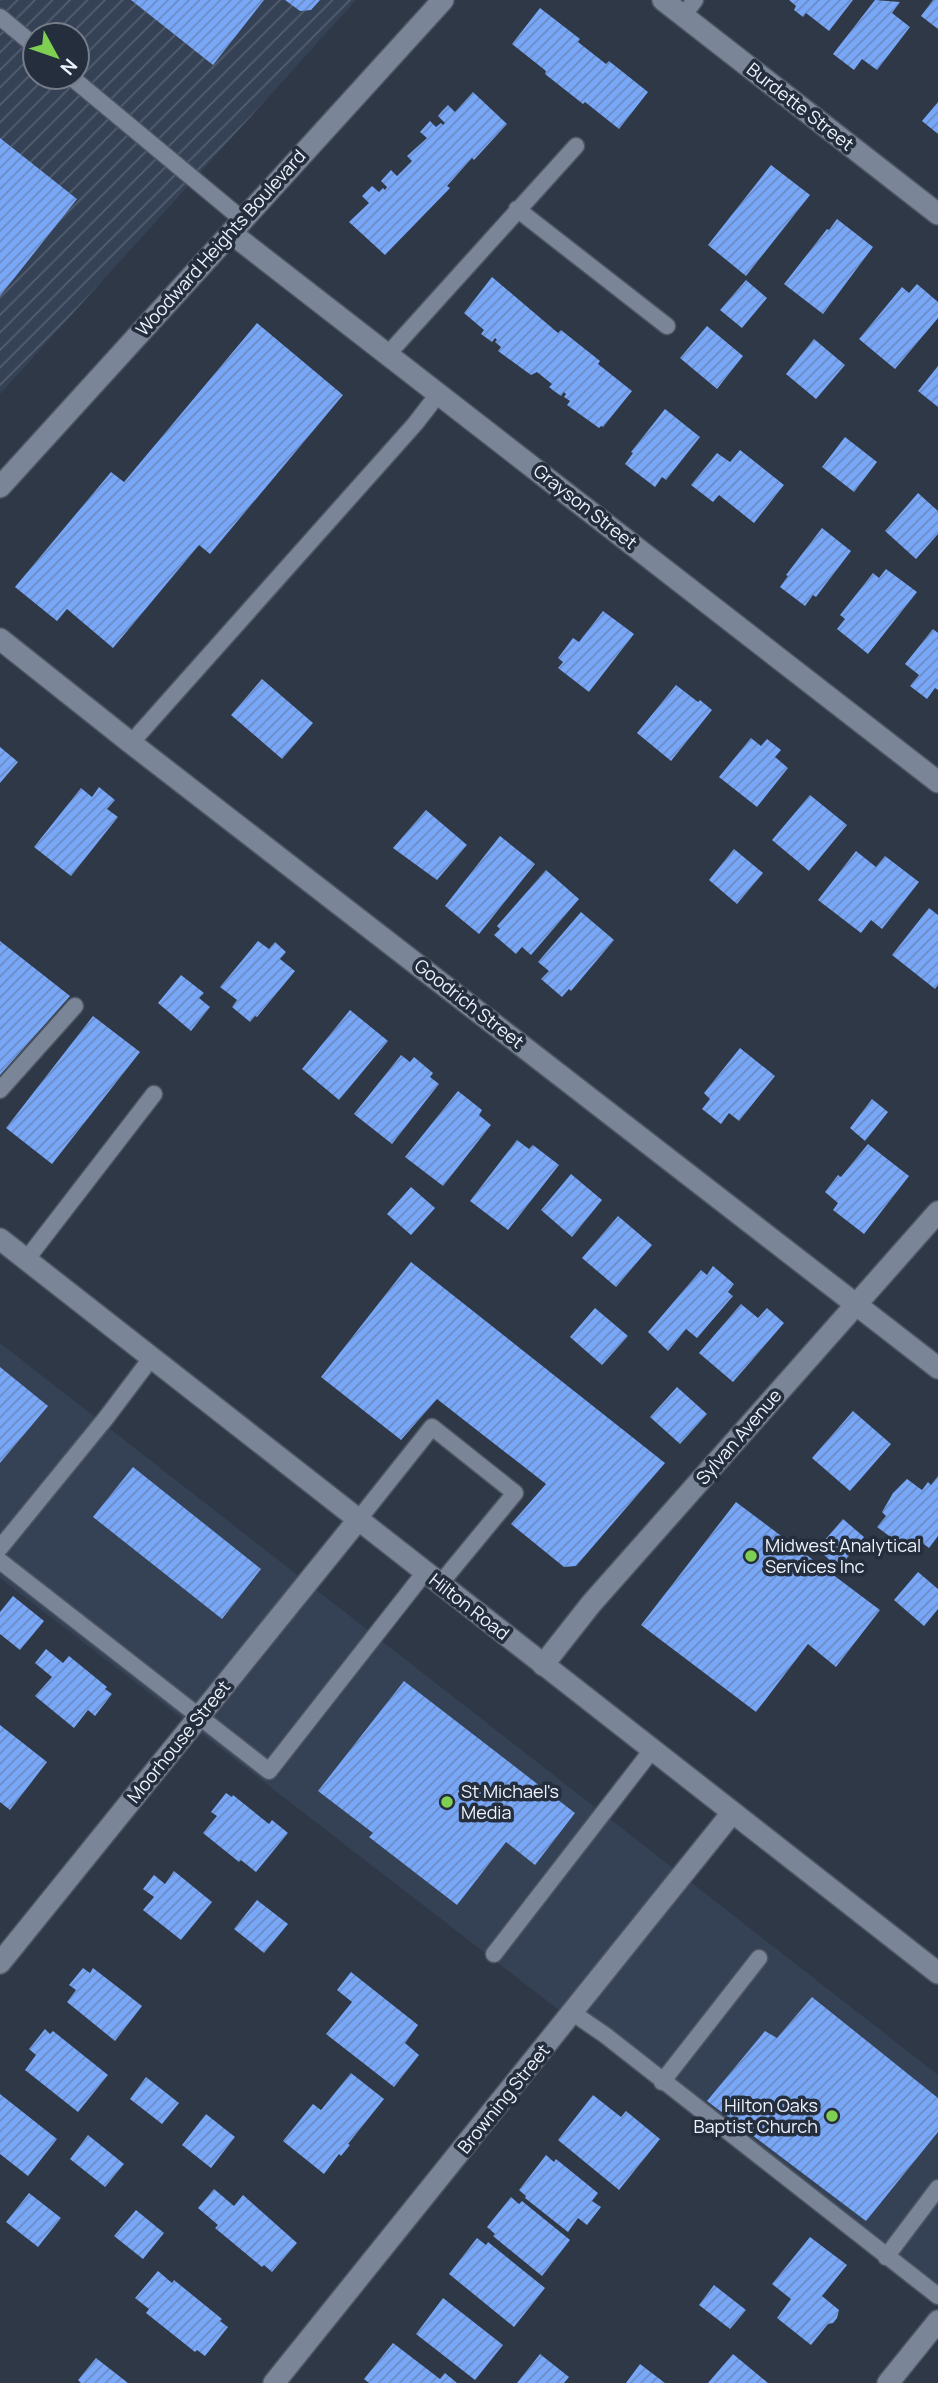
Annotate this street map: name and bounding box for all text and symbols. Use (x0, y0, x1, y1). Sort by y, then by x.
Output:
north arrow (21, 21, 91, 91)
text: N (55, 53, 83, 81)
street label: Burdette Street (742, 57, 859, 156)
street label: Woodward Heights Boulevard (130, 144, 310, 340)
street label: Grayson Street (529, 458, 642, 554)
street label: Goodrich Street (410, 953, 529, 1053)
street label: Sylvan Avenue (690, 1384, 786, 1489)
place label: Midwest Analytical Services Inc (765, 1533, 921, 1578)
marker: Midwest Analytical Services Inc (743, 1548, 759, 1564)
street label: Hilton Road (425, 1567, 515, 1645)
street label: Moorhouse Street (121, 1675, 235, 1808)
place label: St Michael's Media (461, 1779, 559, 1824)
marker: St Michael's Media (439, 1794, 455, 1810)
street label: Browning Street (452, 2039, 555, 2158)
place label: Hilton Oaks Baptist Church (693, 2093, 818, 2138)
marker: Hilton Oaks Baptist Church (824, 2108, 840, 2124)

